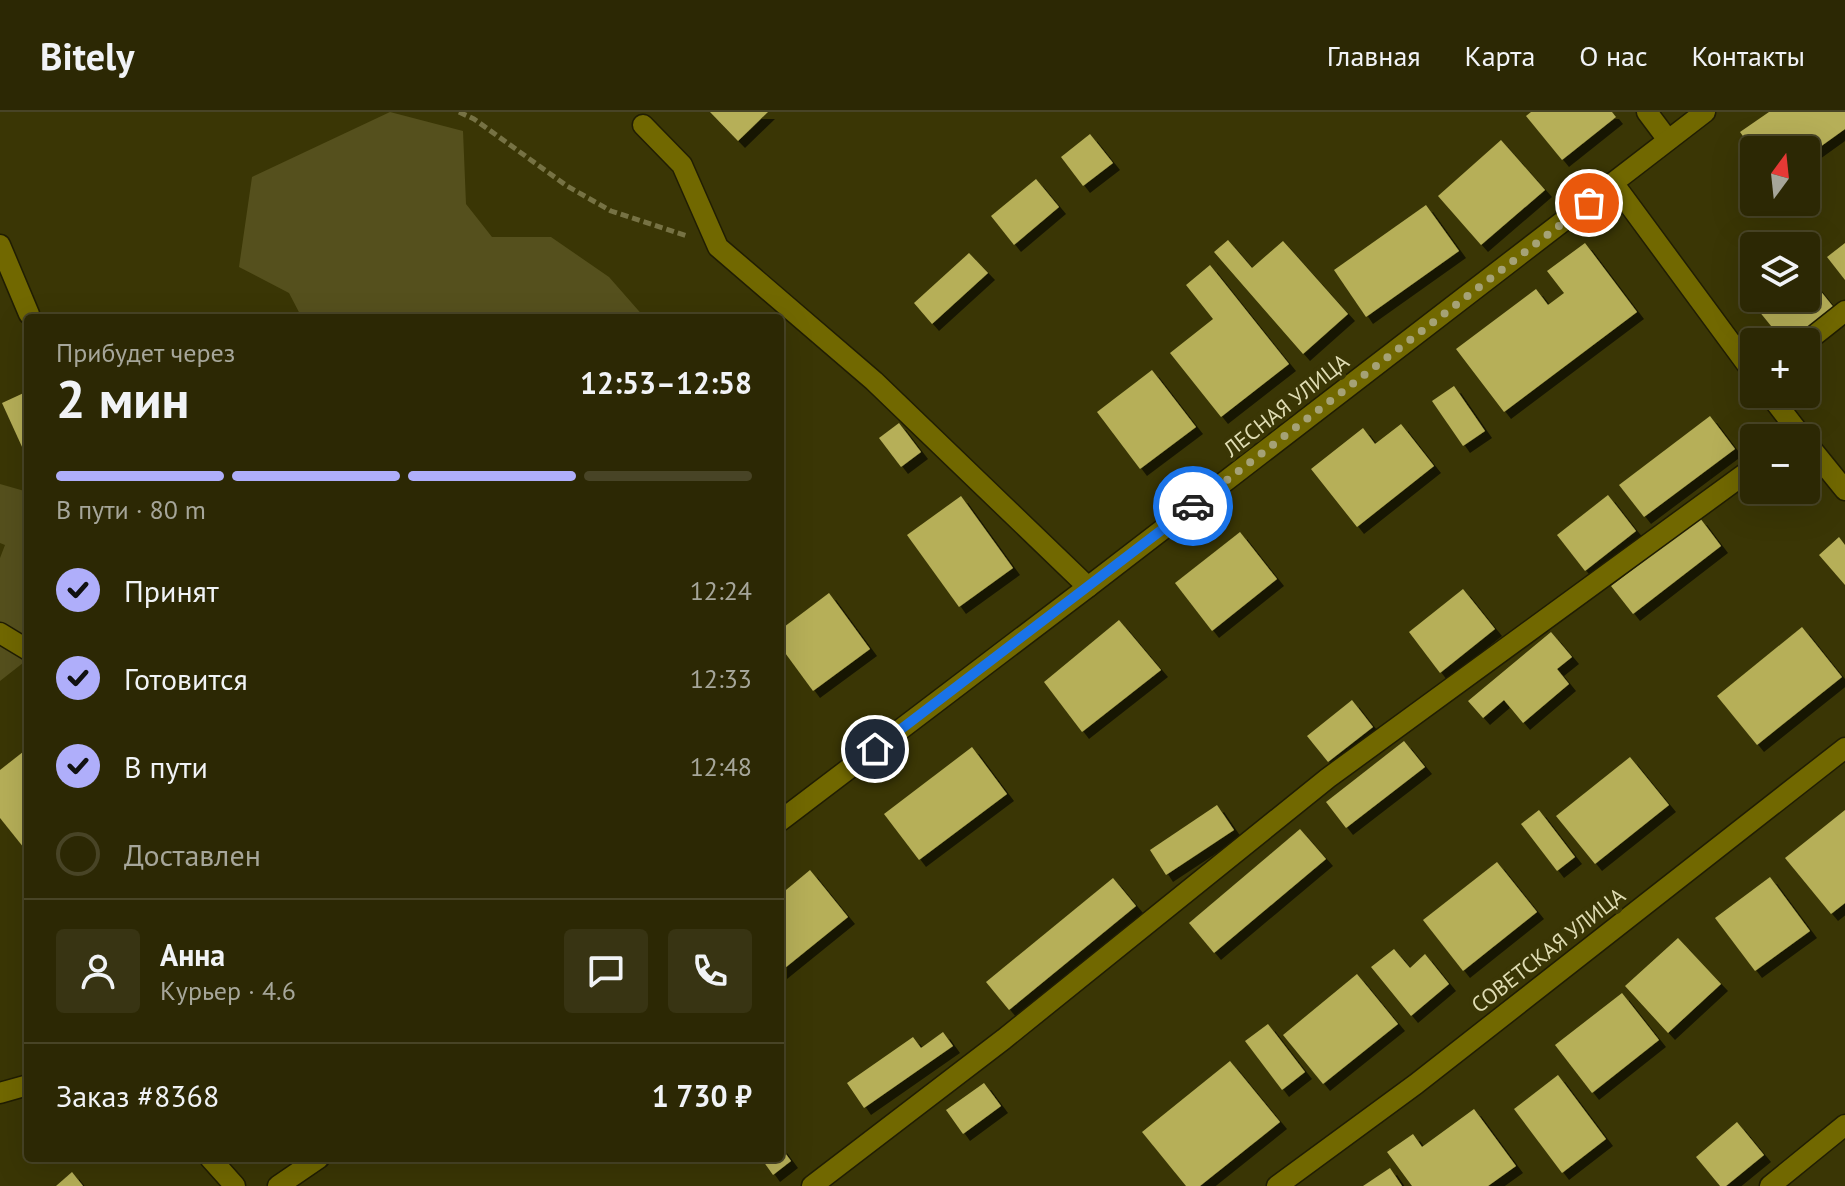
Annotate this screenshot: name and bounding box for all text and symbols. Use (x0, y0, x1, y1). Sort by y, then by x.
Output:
text: Bitely (40, 31, 134, 80)
text: Главная (1327, 37, 1421, 74)
text: Карта (1465, 37, 1535, 74)
text: О нас (1579, 37, 1648, 74)
text: Контакты (1692, 37, 1805, 74)
north arrow (1740, 136, 1820, 216)
map controls (1740, 136, 1820, 504)
pin (1555, 169, 1623, 237)
icon: bag (1567, 181, 1611, 225)
button: layers (1740, 232, 1820, 312)
button: + (1740, 328, 1820, 408)
text: Прибудет через (56, 336, 235, 369)
street label: ЛЕСНАЯ УЛИЦА (1217, 347, 1354, 463)
text: 12:53–12:58 (580, 363, 752, 402)
text: 2 мин (56, 365, 190, 432)
button: − (1740, 424, 1820, 504)
courier (1153, 466, 1233, 546)
icon: car (1171, 484, 1215, 528)
text: В пути · 80 m (56, 493, 206, 526)
icon: check (56, 568, 100, 612)
text: Принят (124, 571, 219, 610)
text: 12:24 (690, 574, 752, 607)
icon: check (56, 656, 100, 700)
text: Готовится (124, 659, 248, 698)
text: 12:33 (690, 662, 752, 695)
pin (841, 715, 909, 783)
icon: home (853, 727, 897, 771)
icon: check (56, 744, 100, 788)
text: В пути (124, 747, 208, 786)
text: 12:48 (690, 750, 752, 783)
text: Доставлен (124, 835, 261, 874)
street label: СОВЕТСКАЯ УЛИЦА (1465, 881, 1631, 1019)
button: person (56, 929, 140, 1013)
button: chat (564, 929, 648, 1013)
button: phone (668, 929, 752, 1013)
text: Анна (160, 935, 225, 974)
text: Курьер · 4.6 (160, 974, 296, 1007)
text: Заказ #8368 (56, 1076, 219, 1115)
text: 1 730 ₽ (652, 1076, 752, 1115)

